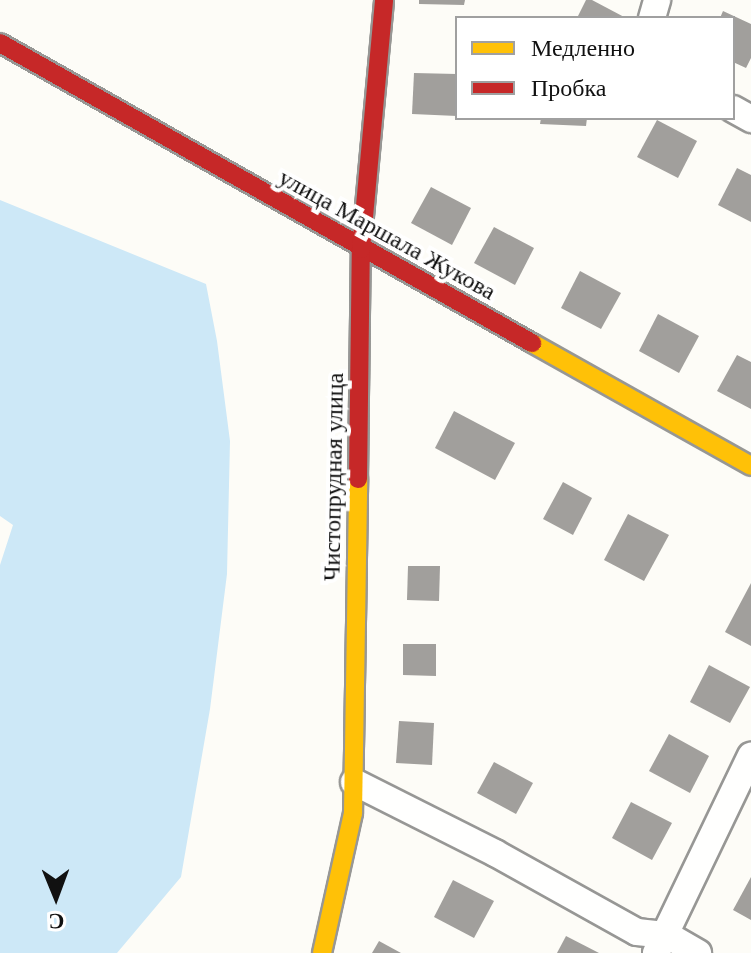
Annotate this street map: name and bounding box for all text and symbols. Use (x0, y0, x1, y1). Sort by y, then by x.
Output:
legend (455, 16, 735, 120)
text: Медленно (531, 35, 635, 61)
text: Пробка (531, 75, 607, 101)
street label: улица Маршала Жукова (273, 163, 501, 307)
street label: Чистопрудная улица (318, 373, 350, 581)
north arrow (16, 857, 96, 937)
text: С (48, 909, 65, 934)

